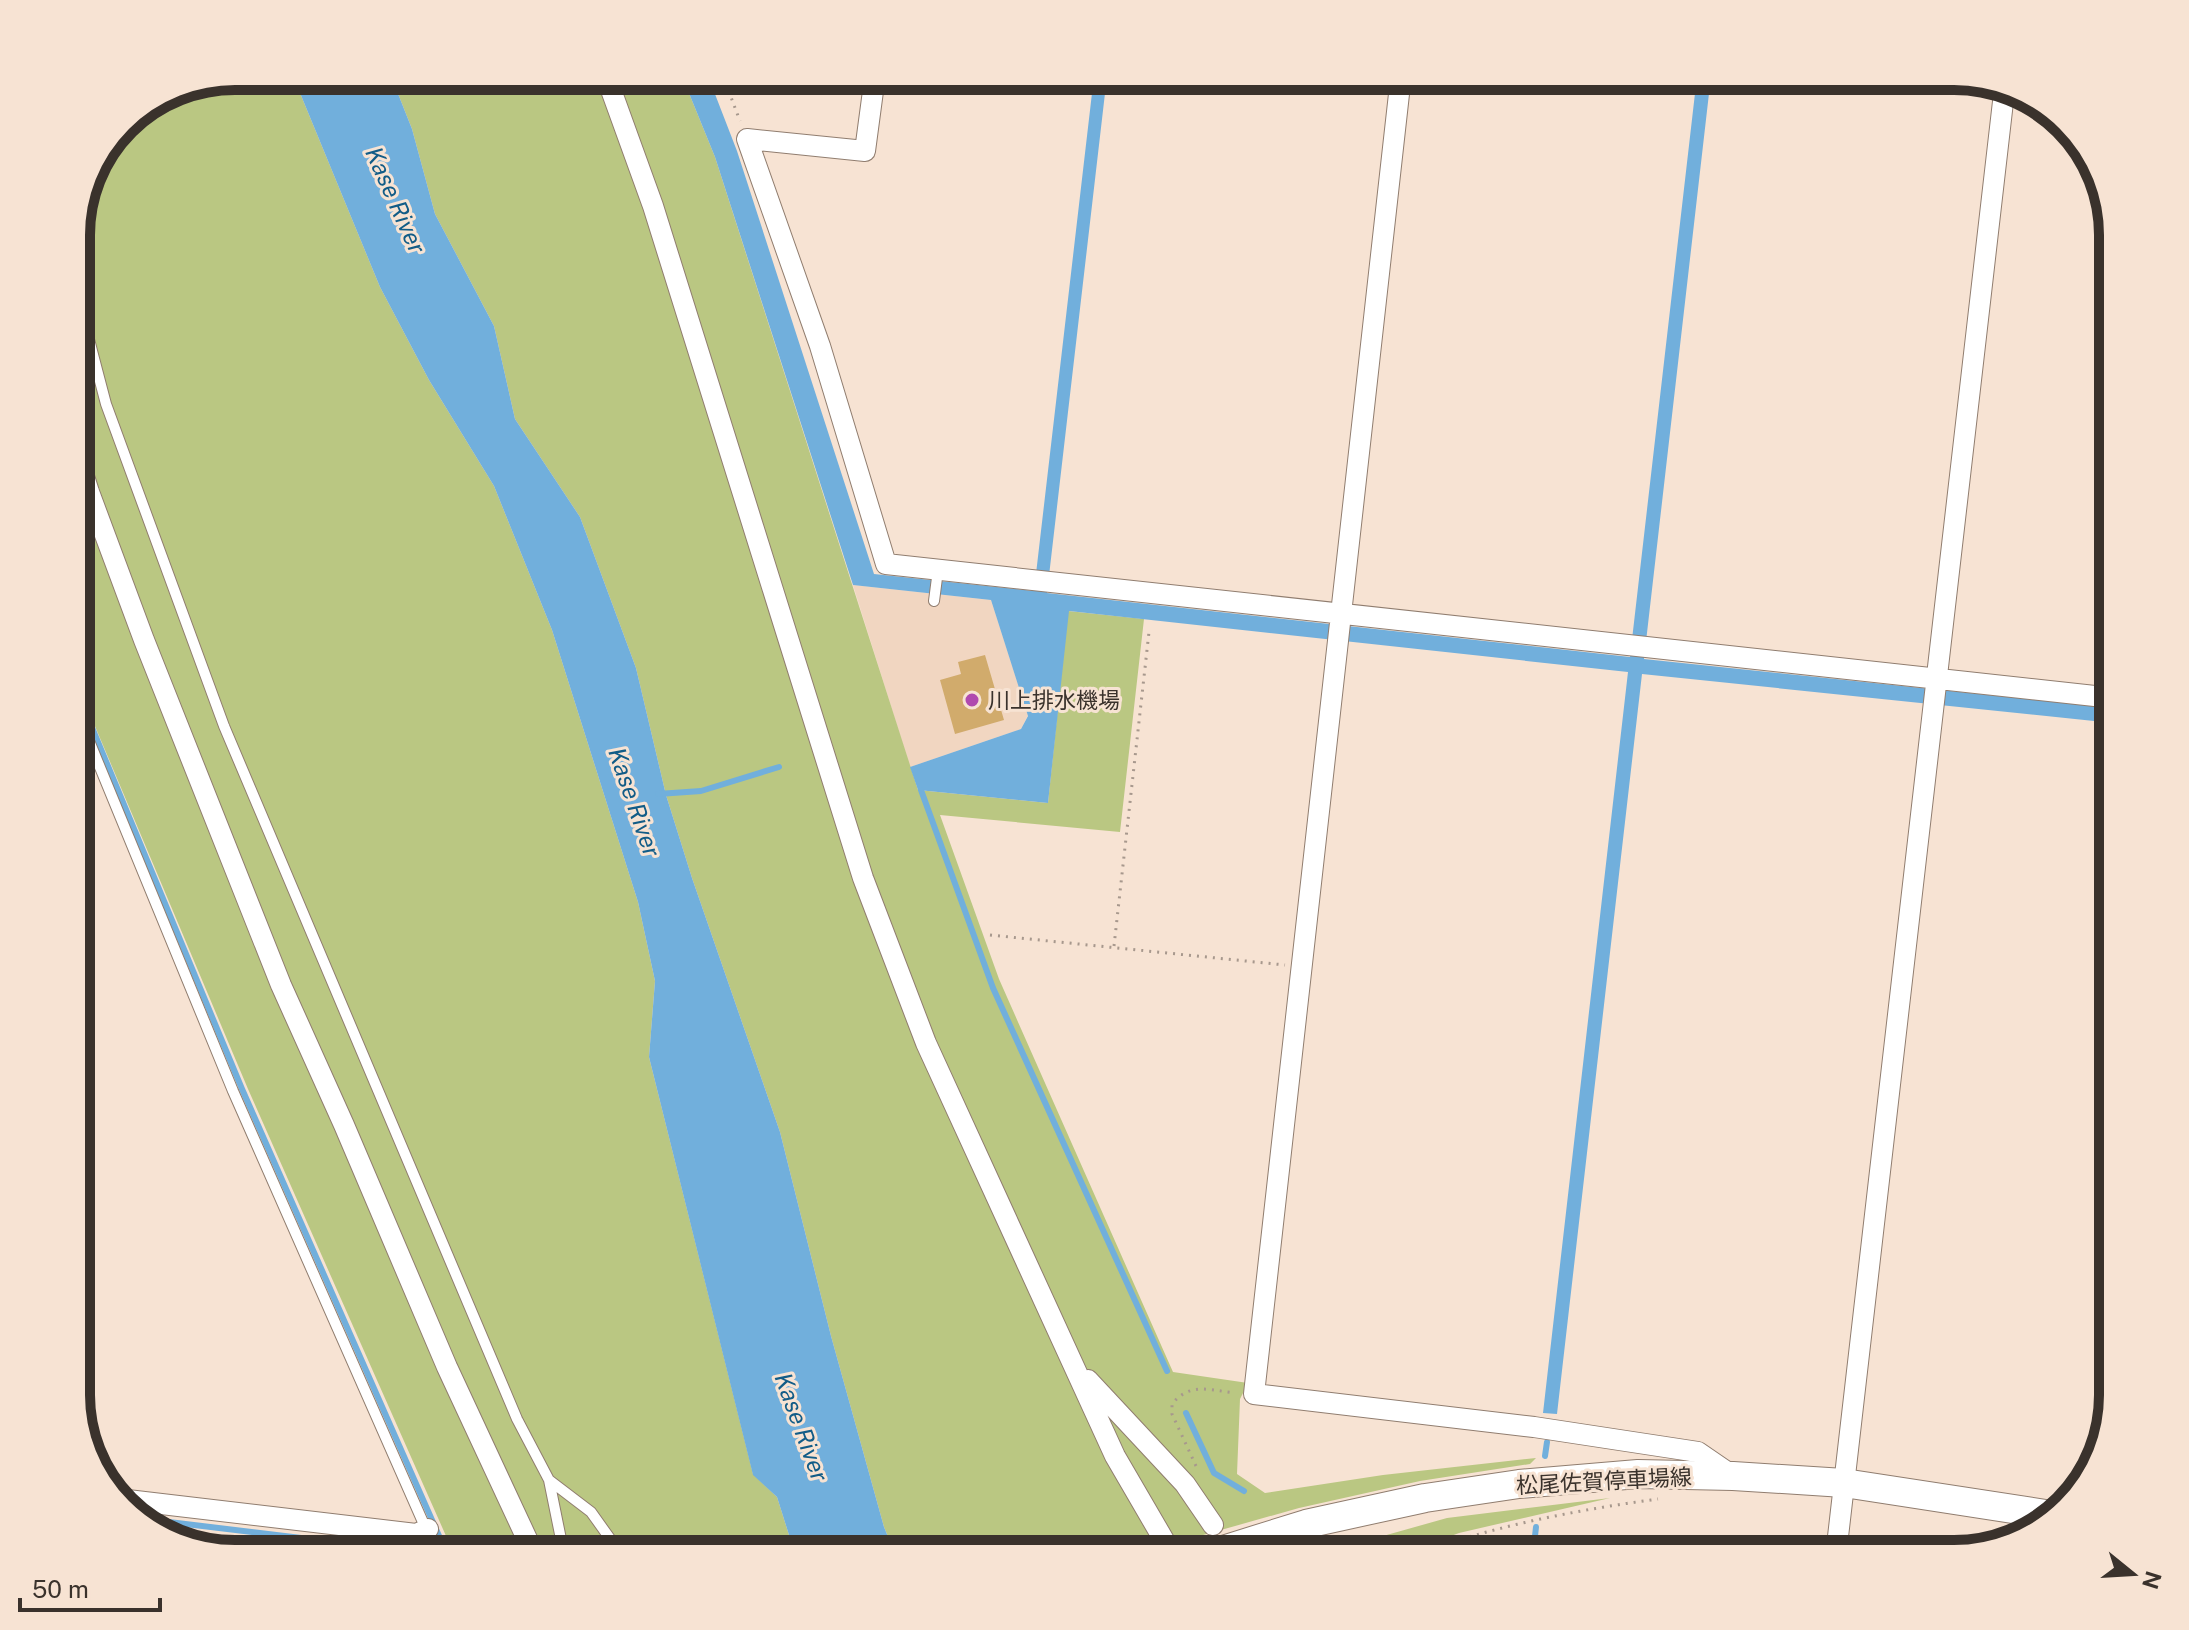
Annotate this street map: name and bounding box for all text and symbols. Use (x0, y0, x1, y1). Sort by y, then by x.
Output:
water label: Kase River (360, 142, 432, 258)
place label: 川上排水機場 (988, 687, 1120, 713)
marker: 川上排水機場 (963, 691, 981, 709)
water label: Kase River (603, 744, 667, 861)
water label: Kase River (769, 1369, 835, 1486)
street label: 松尾佐賀停車場線 (1515, 1463, 1693, 1499)
north arrow (2093, 1534, 2173, 1614)
scale bar (20, 1562, 160, 1612)
text: N (2137, 1568, 2167, 1592)
text: 50 m (32, 1575, 89, 1603)

